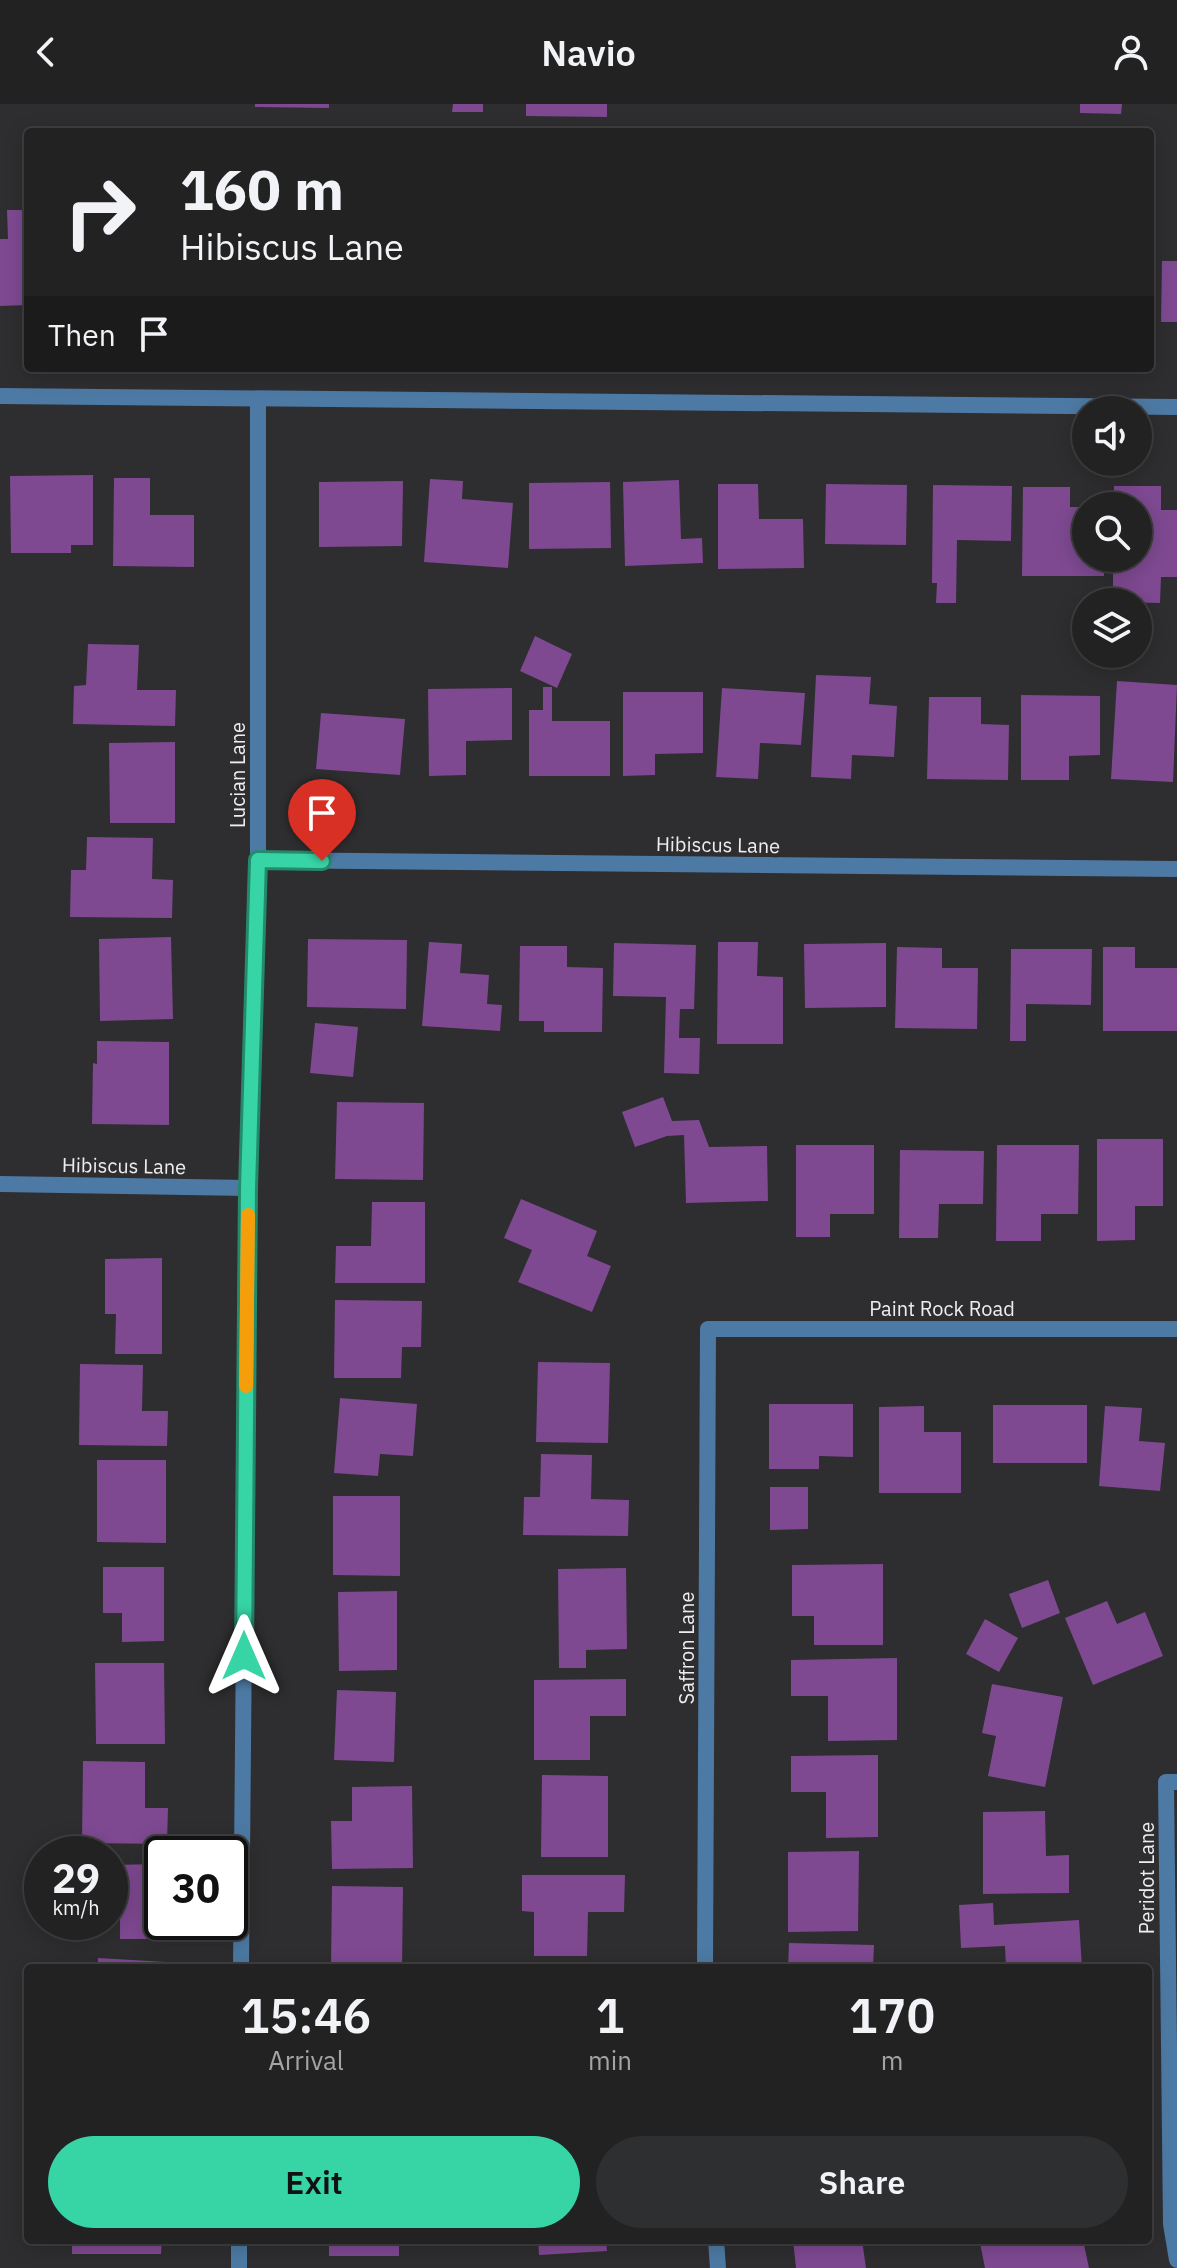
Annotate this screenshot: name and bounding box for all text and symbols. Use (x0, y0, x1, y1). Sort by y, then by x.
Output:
text: Navio (541, 29, 636, 76)
icon: back (24, 30, 68, 74)
icon: person (1109, 30, 1153, 74)
text: 160 m (180, 153, 344, 225)
icon: right (48, 160, 152, 264)
text: Hibiscus Lane (180, 223, 404, 270)
icon: arrive (132, 312, 176, 356)
text: Then (48, 315, 116, 354)
map controls (1072, 396, 1152, 668)
button: sound (1072, 396, 1152, 476)
button: search (1072, 492, 1152, 572)
button: layers (1072, 588, 1152, 668)
street label: Lucian Lane (224, 722, 251, 828)
pin (288, 779, 356, 861)
icon: arrive (300, 791, 344, 835)
street label: Hibiscus Lane (656, 830, 780, 859)
street label: Hibiscus Lane (62, 1151, 186, 1180)
street label: Paint Rock Road (869, 1295, 1015, 1322)
street label: Saffron Lane (673, 1592, 700, 1704)
position arrow (202, 1614, 286, 1698)
street label: Peridot Lane (1133, 1822, 1160, 1934)
speed limit sign: 30 (144, 1836, 248, 1940)
text: 29 (52, 1852, 100, 1904)
text: km/h (52, 1894, 100, 1921)
text: 15:46 (241, 1984, 371, 2046)
text: 1 (596, 1984, 624, 2046)
text: 170 (849, 1984, 935, 2046)
text: Arrival (268, 2043, 344, 2077)
text: min (588, 2043, 632, 2077)
text: m (881, 2043, 903, 2077)
button: Exit (48, 2136, 580, 2228)
button: Share (596, 2136, 1128, 2228)

